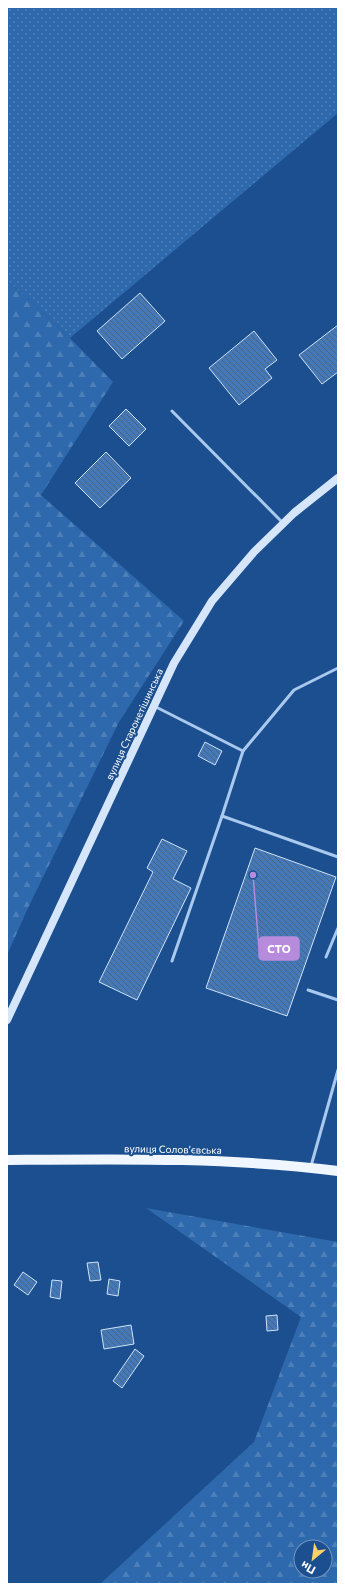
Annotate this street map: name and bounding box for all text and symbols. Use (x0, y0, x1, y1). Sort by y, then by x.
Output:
street label: вулиця Старонетішинська (103, 666, 165, 782)
callout: СТО (259, 937, 299, 960)
text: СТО (267, 942, 291, 955)
street label: вулиця Соловʼєвська (124, 1142, 222, 1156)
north arrow (293, 1539, 333, 1579)
text: Пн (298, 1559, 317, 1577)

